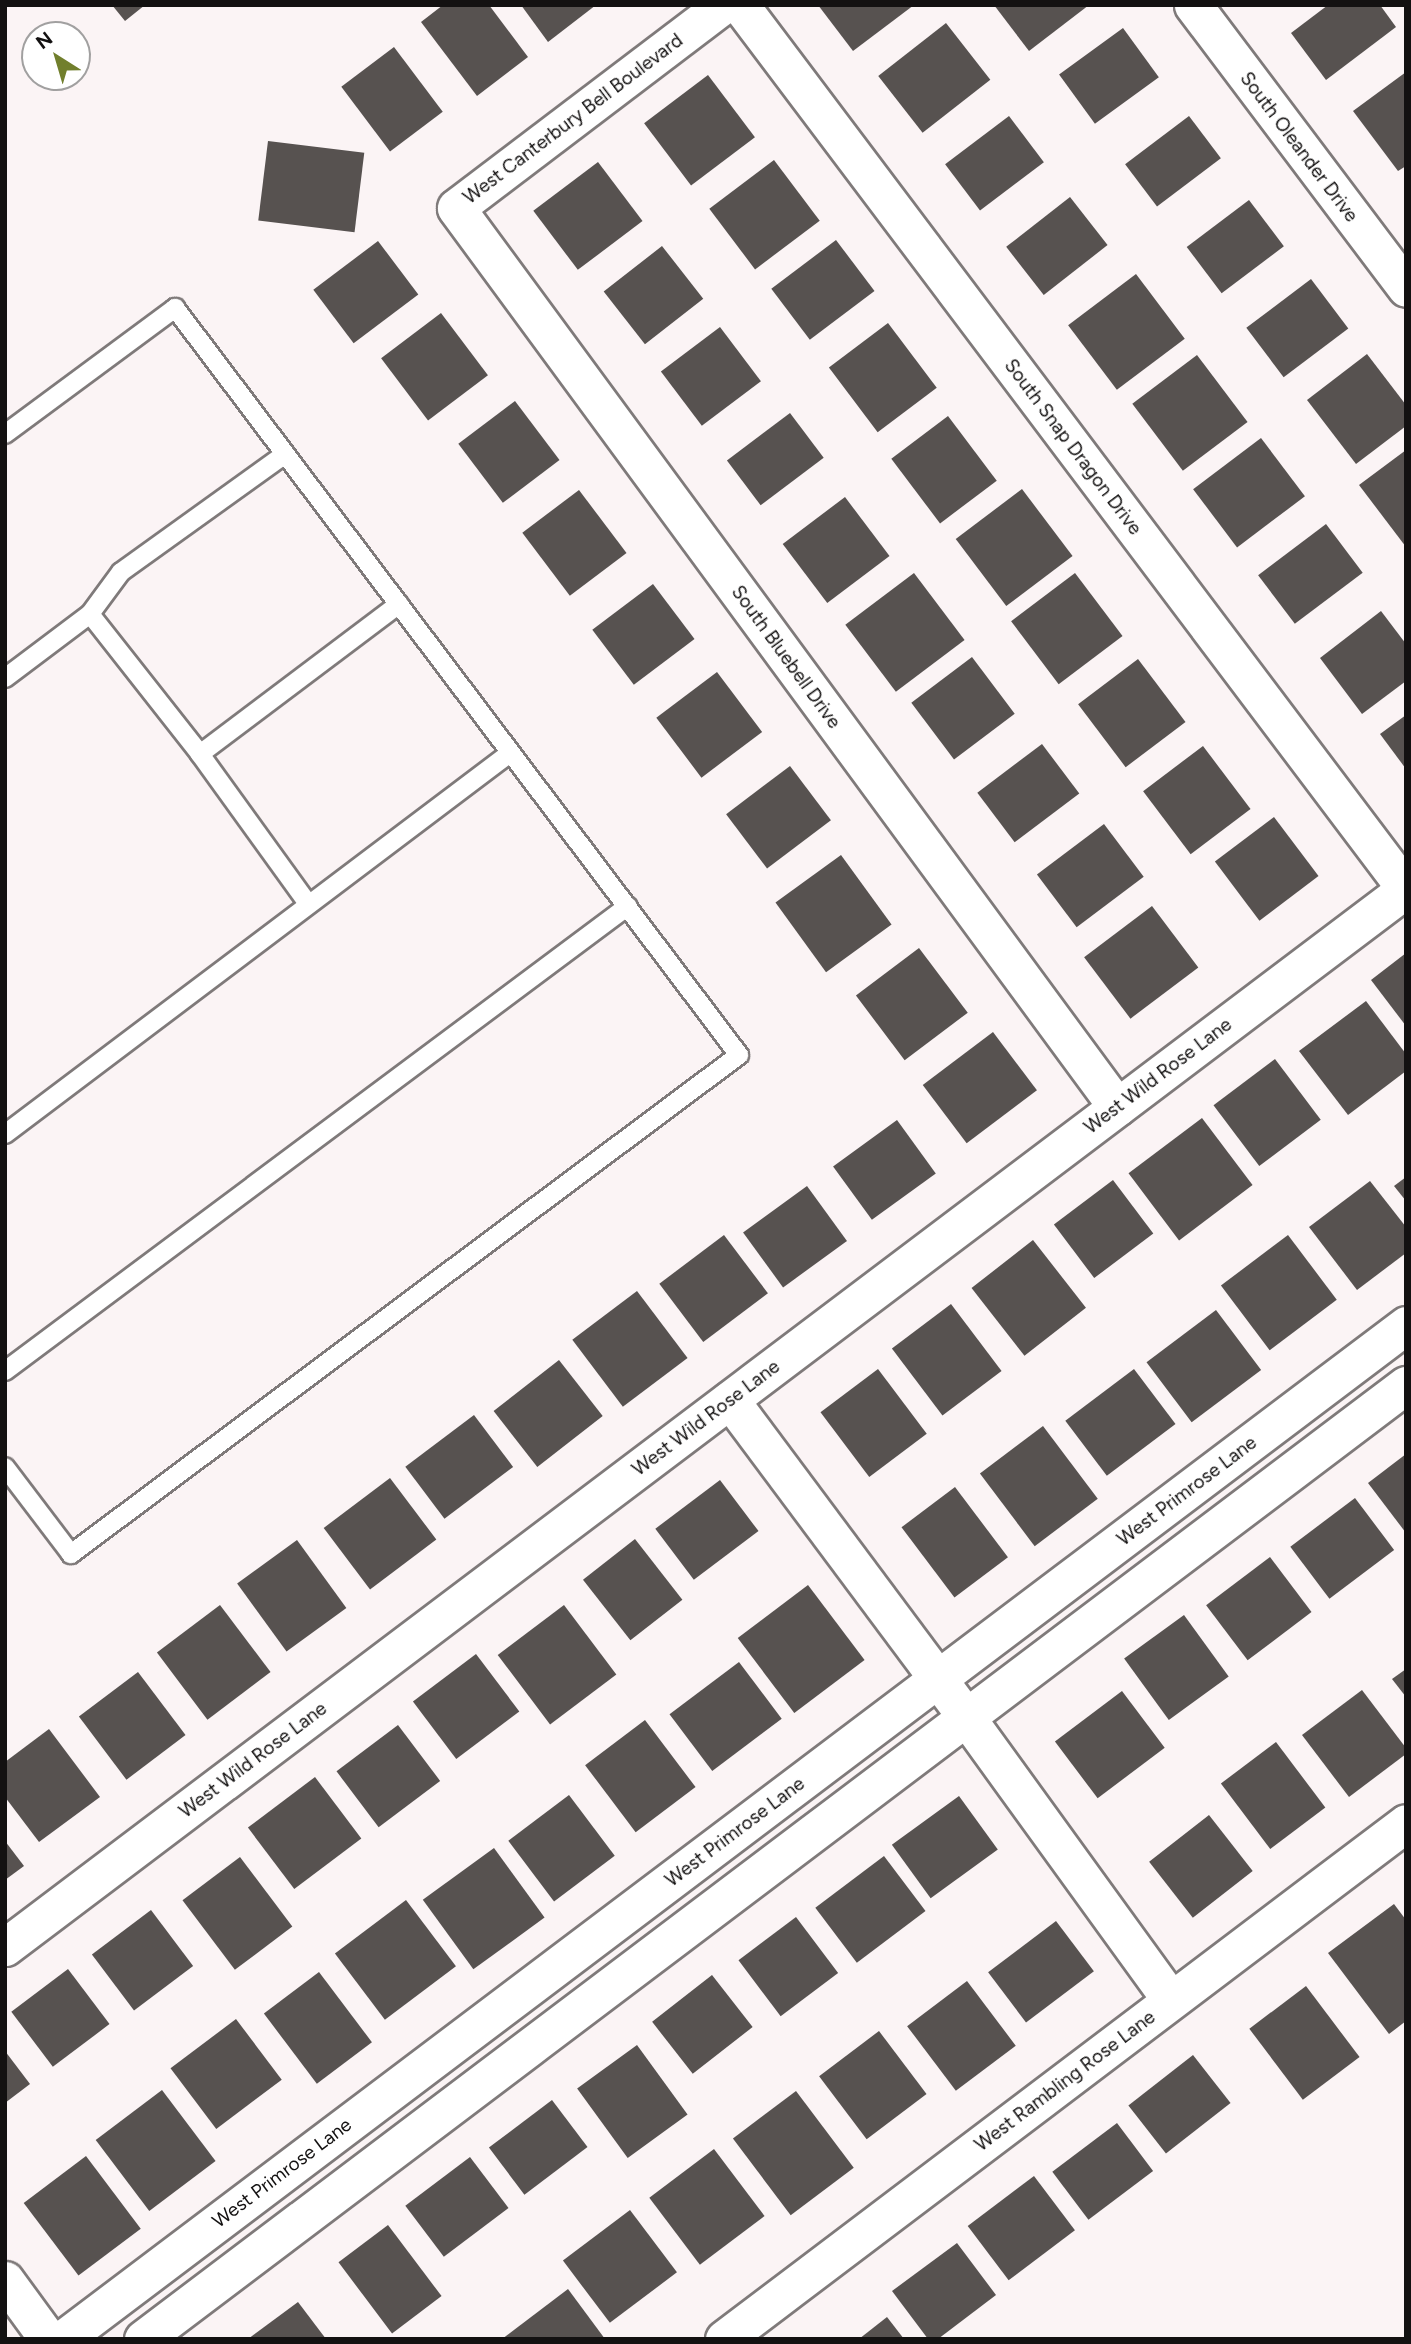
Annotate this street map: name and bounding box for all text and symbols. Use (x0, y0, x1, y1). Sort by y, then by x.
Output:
north arrow (21, 21, 91, 91)
text: N (31, 27, 57, 54)
street label: West Canterbury Bell Boulevard (459, 29, 687, 209)
street label: South Oleander Drive (1235, 67, 1363, 227)
street label: South Snap Dragon Drive (999, 355, 1147, 539)
street label: South Bluebell Drive (727, 581, 845, 733)
street label: West Wild Rose Lane (1080, 1013, 1236, 1139)
street label: West Wild Rose Lane (628, 1355, 784, 1481)
street label: West Primrose Lane (1113, 1431, 1261, 1551)
street label: West Wild Rose Lane (175, 1697, 331, 1823)
street label: West Primrose Lane (661, 1772, 809, 1892)
street label: West Rambling Rose Lane (970, 2006, 1160, 2156)
street label: West Primrose Lane (208, 2113, 356, 2233)

